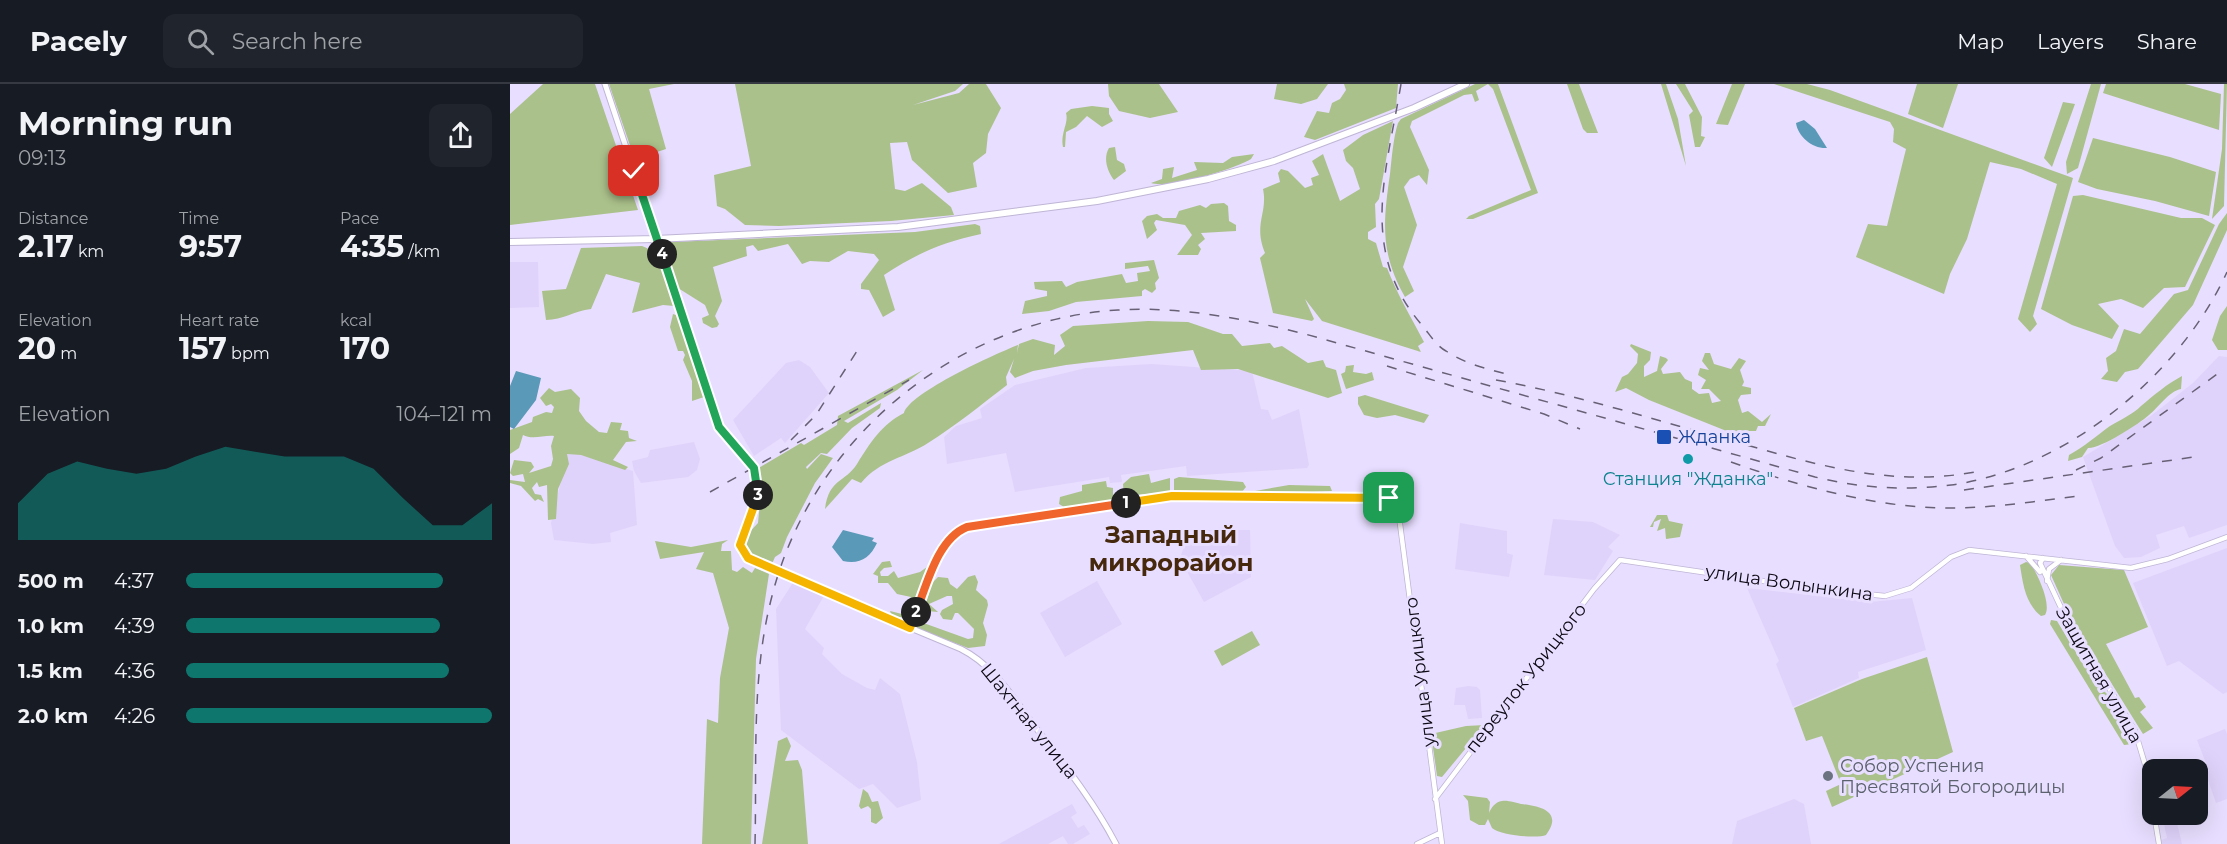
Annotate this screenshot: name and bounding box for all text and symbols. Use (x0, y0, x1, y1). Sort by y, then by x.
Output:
search box (163, 14, 583, 68)
text: Pacely (30, 24, 127, 58)
icon: search (184, 25, 217, 58)
text: Search here (232, 28, 363, 55)
text: Map (1957, 29, 2004, 54)
text: Layers (2037, 29, 2104, 54)
text: Share (2137, 29, 2197, 54)
text: Morning run (18, 103, 233, 143)
button: share (429, 104, 492, 167)
pin (608, 145, 659, 196)
text: 09:13 (18, 146, 66, 170)
icon: check (617, 154, 650, 187)
text: Distance (18, 209, 88, 228)
text: Time (179, 209, 219, 228)
text: Pace (340, 209, 379, 228)
text: 2.17 (18, 228, 74, 265)
text: 9:57 (179, 228, 242, 265)
text: 4:35 (340, 228, 404, 265)
pin: 4 (647, 239, 677, 269)
text: km (74, 242, 104, 261)
text: /km (404, 242, 440, 261)
text: 4 (656, 244, 668, 263)
text: Elevation (18, 311, 92, 330)
text: Heart rate (179, 311, 259, 330)
text: kcal (340, 311, 372, 330)
text: 20 (18, 330, 56, 367)
text: 157 (179, 330, 227, 367)
text: 170 (340, 330, 390, 367)
text: m (56, 344, 77, 363)
text: bpm (227, 344, 270, 363)
text: Elevation (18, 402, 110, 426)
text: 104–121 m (396, 402, 492, 426)
place label: Жданка (1678, 426, 1751, 448)
marker: Жданка (1655, 428, 1673, 446)
marker: Станция "Жданка" (1681, 452, 1695, 466)
place label: Станция "Жданка" (1603, 468, 1773, 490)
pin (1363, 472, 1414, 523)
pin: 3 (743, 480, 773, 510)
icon: arrive (1372, 481, 1405, 514)
text: 3 (753, 485, 763, 504)
pin: 1 (1111, 488, 1141, 518)
text: 1 (1123, 493, 1129, 512)
district label: Западный микрорайон (1089, 520, 1253, 577)
street label: улица Волынкина (1703, 560, 1874, 606)
text: 500 m (18, 569, 84, 593)
text: 4:37 (114, 569, 154, 593)
street label: улица Урицкого (1400, 596, 1440, 749)
pin: 2 (901, 597, 931, 627)
street label: переулок Урицкого (1461, 599, 1591, 757)
text: 2 (911, 602, 921, 621)
street label: Защитная улица (2051, 603, 2147, 747)
text: 1.0 km (18, 614, 84, 638)
text: 4:39 (114, 614, 155, 638)
text: 1.5 km (18, 659, 83, 683)
text: 4:36 (114, 659, 155, 683)
street label: Шахтная улица (976, 659, 1082, 783)
text: 2.0 km (18, 704, 88, 728)
text: 4:26 (114, 704, 155, 728)
place label: Собор Успения Пресвятой Богородицы (1840, 755, 2065, 798)
north arrow (2142, 759, 2208, 825)
map controls (2142, 759, 2208, 825)
marker: Собор Успения Пресвятой Богородицы (1821, 769, 1835, 783)

